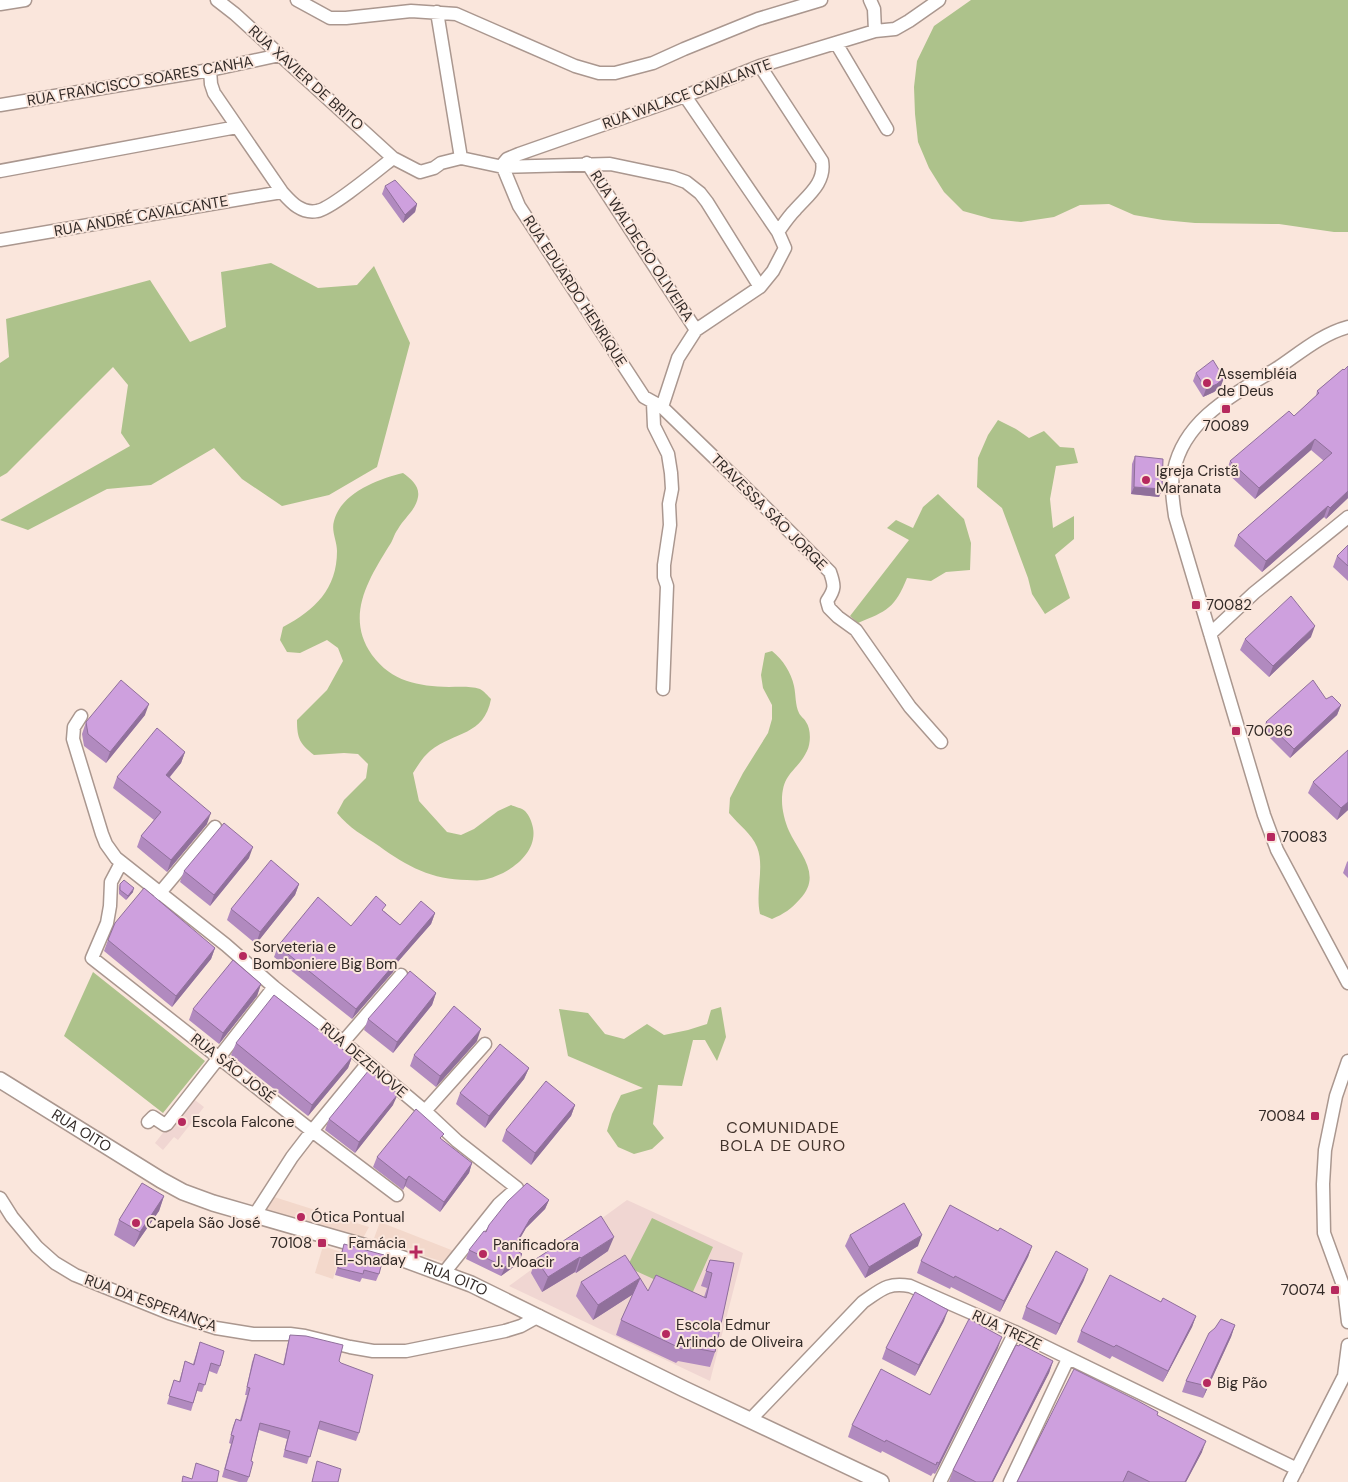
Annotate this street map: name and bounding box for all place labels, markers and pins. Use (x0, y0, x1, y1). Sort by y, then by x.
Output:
place label: Assembléia de Deus (1217, 364, 1297, 401)
marker: Assembléia de Deus (1201, 377, 1213, 389)
marker: 70089 (1220, 403, 1232, 415)
place label: 70089 (1203, 416, 1249, 436)
place label: Igreja Cristã Maranata (1156, 461, 1239, 498)
marker: Igreja Cristã Maranata (1140, 474, 1152, 486)
place label: 70082 (1206, 595, 1252, 615)
marker: 70082 (1190, 599, 1202, 611)
place label: 70086 (1246, 721, 1293, 741)
marker: 70086 (1230, 725, 1242, 737)
place label: 70083 (1281, 827, 1327, 847)
marker: 70083 (1265, 831, 1277, 843)
place label: Sorveteria e Bomboniere Big Bom (253, 937, 397, 974)
marker: Sorveteria e Bomboniere Big Bom (237, 950, 249, 962)
place label: 70084 (1258, 1106, 1305, 1126)
marker: 70084 (1309, 1110, 1321, 1122)
place label: Escola Falcone (192, 1112, 295, 1132)
marker: Escola Falcone (176, 1116, 188, 1128)
place label: Ótica Pontual (311, 1207, 405, 1227)
marker: Ótica Pontual (295, 1211, 307, 1223)
place label: Capela São José (146, 1213, 261, 1233)
marker: Capela São José (130, 1217, 142, 1229)
place label: 70108 (270, 1233, 312, 1253)
place label: Famácia El-Shaday (335, 1233, 407, 1270)
place label: Panificadora J. Moacir (493, 1235, 579, 1272)
marker: 70108 (316, 1237, 328, 1249)
marker: Famácia El-Shaday (410, 1246, 422, 1258)
marker: Panificadora J. Moacir (477, 1248, 489, 1260)
place label: 70074 (1281, 1280, 1325, 1300)
marker: 70074 (1329, 1284, 1341, 1296)
place label: Escola Edmur Arlindo de Oliveira (676, 1315, 803, 1352)
marker: Escola Edmur Arlindo de Oliveira (660, 1328, 672, 1340)
place label: Big Pão (1217, 1373, 1268, 1393)
marker: Big Pão (1201, 1377, 1213, 1389)

